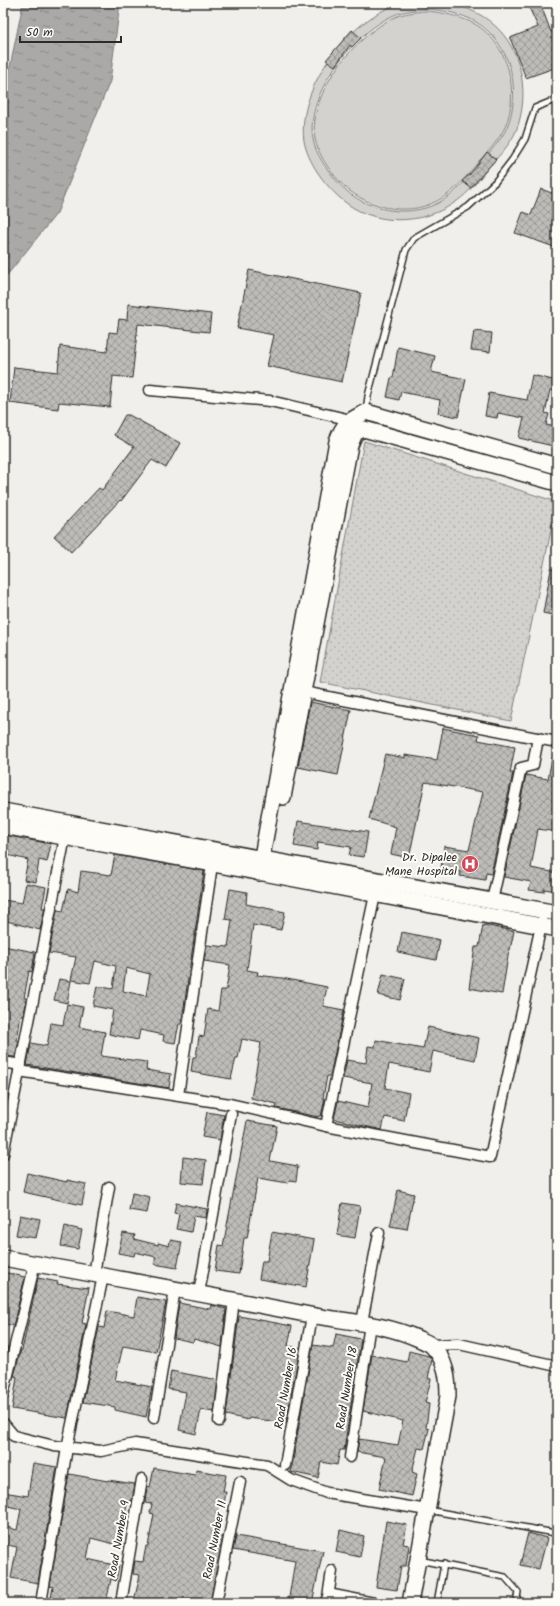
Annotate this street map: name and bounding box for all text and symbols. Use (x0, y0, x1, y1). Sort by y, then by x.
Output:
scale bar (20, 18, 121, 44)
text: 50 m (26, 23, 53, 42)
place label: Dr. Dipalee Mane Hospital (385, 848, 458, 881)
hospital icon: Dr. Dipalee Mane Hospital (460, 854, 480, 874)
street label: Road Number 18 (331, 1344, 363, 1431)
street label: Road Number 16 (269, 1345, 303, 1431)
street label: Road Number 9 (103, 1498, 135, 1579)
street label: Road Number 11 (198, 1499, 232, 1581)

